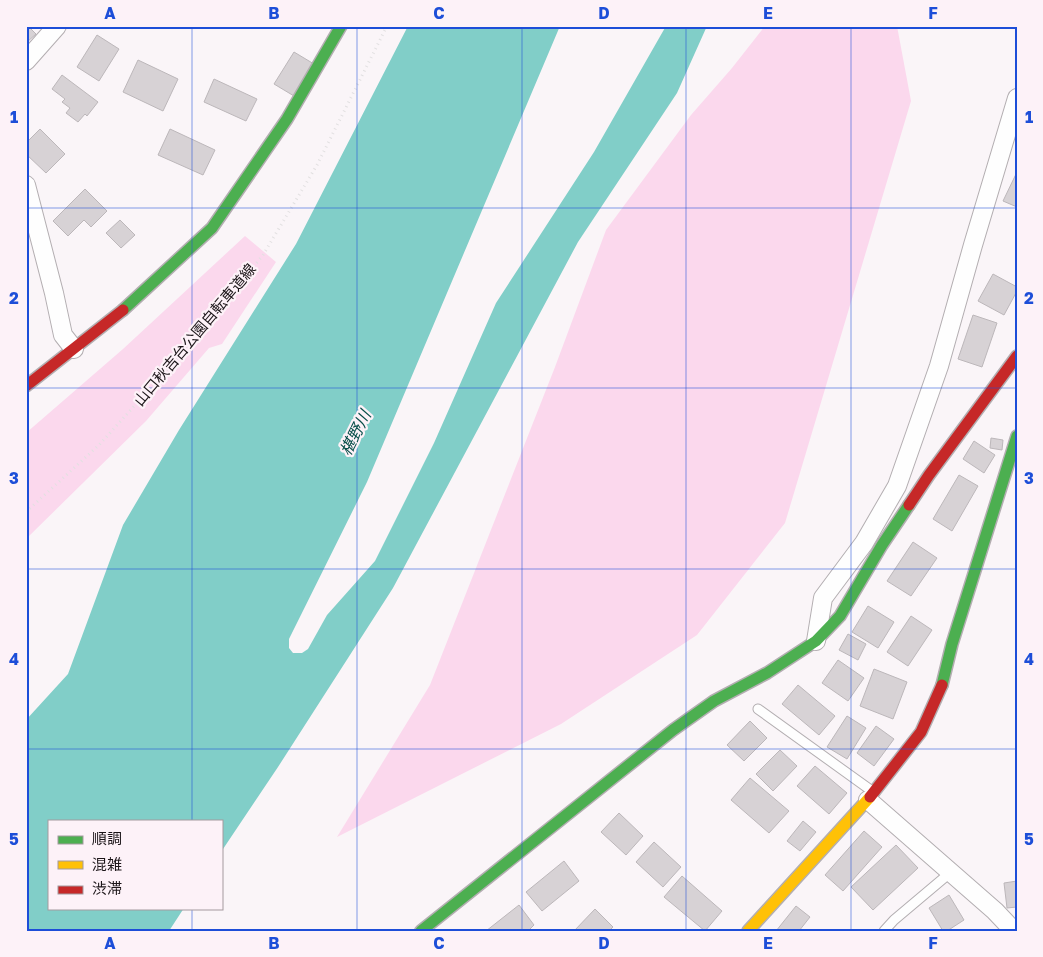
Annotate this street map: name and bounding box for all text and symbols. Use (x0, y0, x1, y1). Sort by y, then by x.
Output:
text: A (104, 3, 116, 23)
text: B (268, 3, 280, 23)
text: C (433, 3, 445, 23)
text: D (598, 3, 610, 23)
text: E (763, 3, 773, 23)
text: F (928, 3, 938, 23)
text: 1 (10, 107, 18, 127)
text: 1 (1025, 107, 1033, 127)
street label: 山口秋吉台公園自転車道線 (129, 260, 259, 409)
text: 2 (9, 288, 19, 308)
text: 2 (1024, 288, 1034, 308)
water label: 椹野川 (335, 405, 376, 459)
text: 3 (9, 468, 19, 488)
text: 3 (1024, 468, 1034, 488)
text: 4 (9, 649, 19, 669)
text: 4 (1024, 649, 1034, 669)
legend (48, 820, 222, 910)
text: 5 (9, 829, 19, 849)
text: 順調 (92, 829, 122, 847)
text: 5 (1024, 829, 1034, 849)
text: 混雑 (92, 855, 122, 873)
text: 渋滞 (92, 879, 122, 897)
text: A (104, 933, 116, 953)
text: B (268, 933, 280, 953)
text: C (433, 933, 445, 953)
text: D (598, 933, 610, 953)
text: E (763, 933, 773, 953)
text: F (928, 933, 938, 953)

